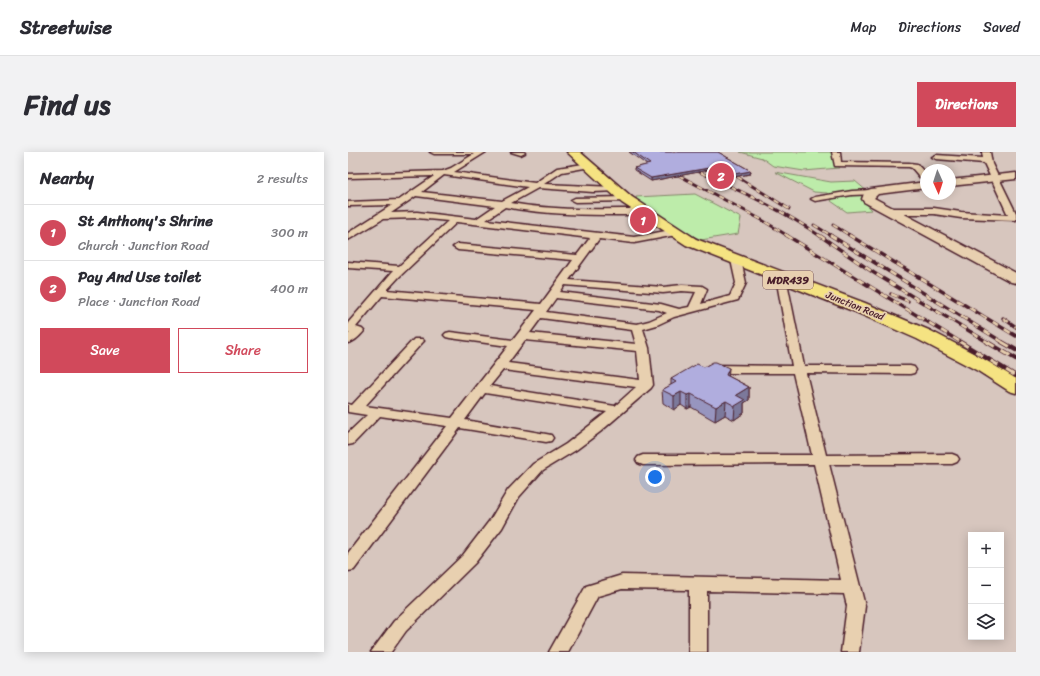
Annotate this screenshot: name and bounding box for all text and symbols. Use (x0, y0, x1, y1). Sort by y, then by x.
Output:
text: Streetwise (20, 11, 112, 44)
text: Map (850, 15, 876, 40)
text: Directions (898, 15, 961, 40)
text: Saved (983, 15, 1020, 40)
text: Find us (24, 80, 111, 129)
button: Directions (917, 82, 1016, 127)
pin: 2 (708, 161, 734, 191)
text: Nearby (40, 163, 94, 193)
north arrow (920, 164, 956, 200)
text: 2 results (257, 167, 308, 190)
pin: 1 (630, 205, 656, 235)
text: St Anthony's Shrine (78, 208, 213, 234)
text: 1 (50, 221, 56, 244)
text: 300 m (271, 221, 308, 244)
text: Church · Junction Road (78, 234, 209, 257)
text: Pay And Use toilet (78, 264, 201, 290)
road number: MDR439 (763, 271, 813, 289)
text: 2 (49, 277, 57, 300)
text: 400 m (270, 277, 308, 300)
street label: Junction Road (822, 286, 888, 326)
text: Place · Junction Road (78, 290, 200, 313)
button: Save (40, 328, 170, 373)
button: Share (178, 328, 308, 373)
your location (645, 467, 665, 487)
map controls (968, 532, 1004, 640)
button: + (968, 532, 1004, 568)
button: − (968, 568, 1004, 604)
button: layers (968, 604, 1004, 640)

